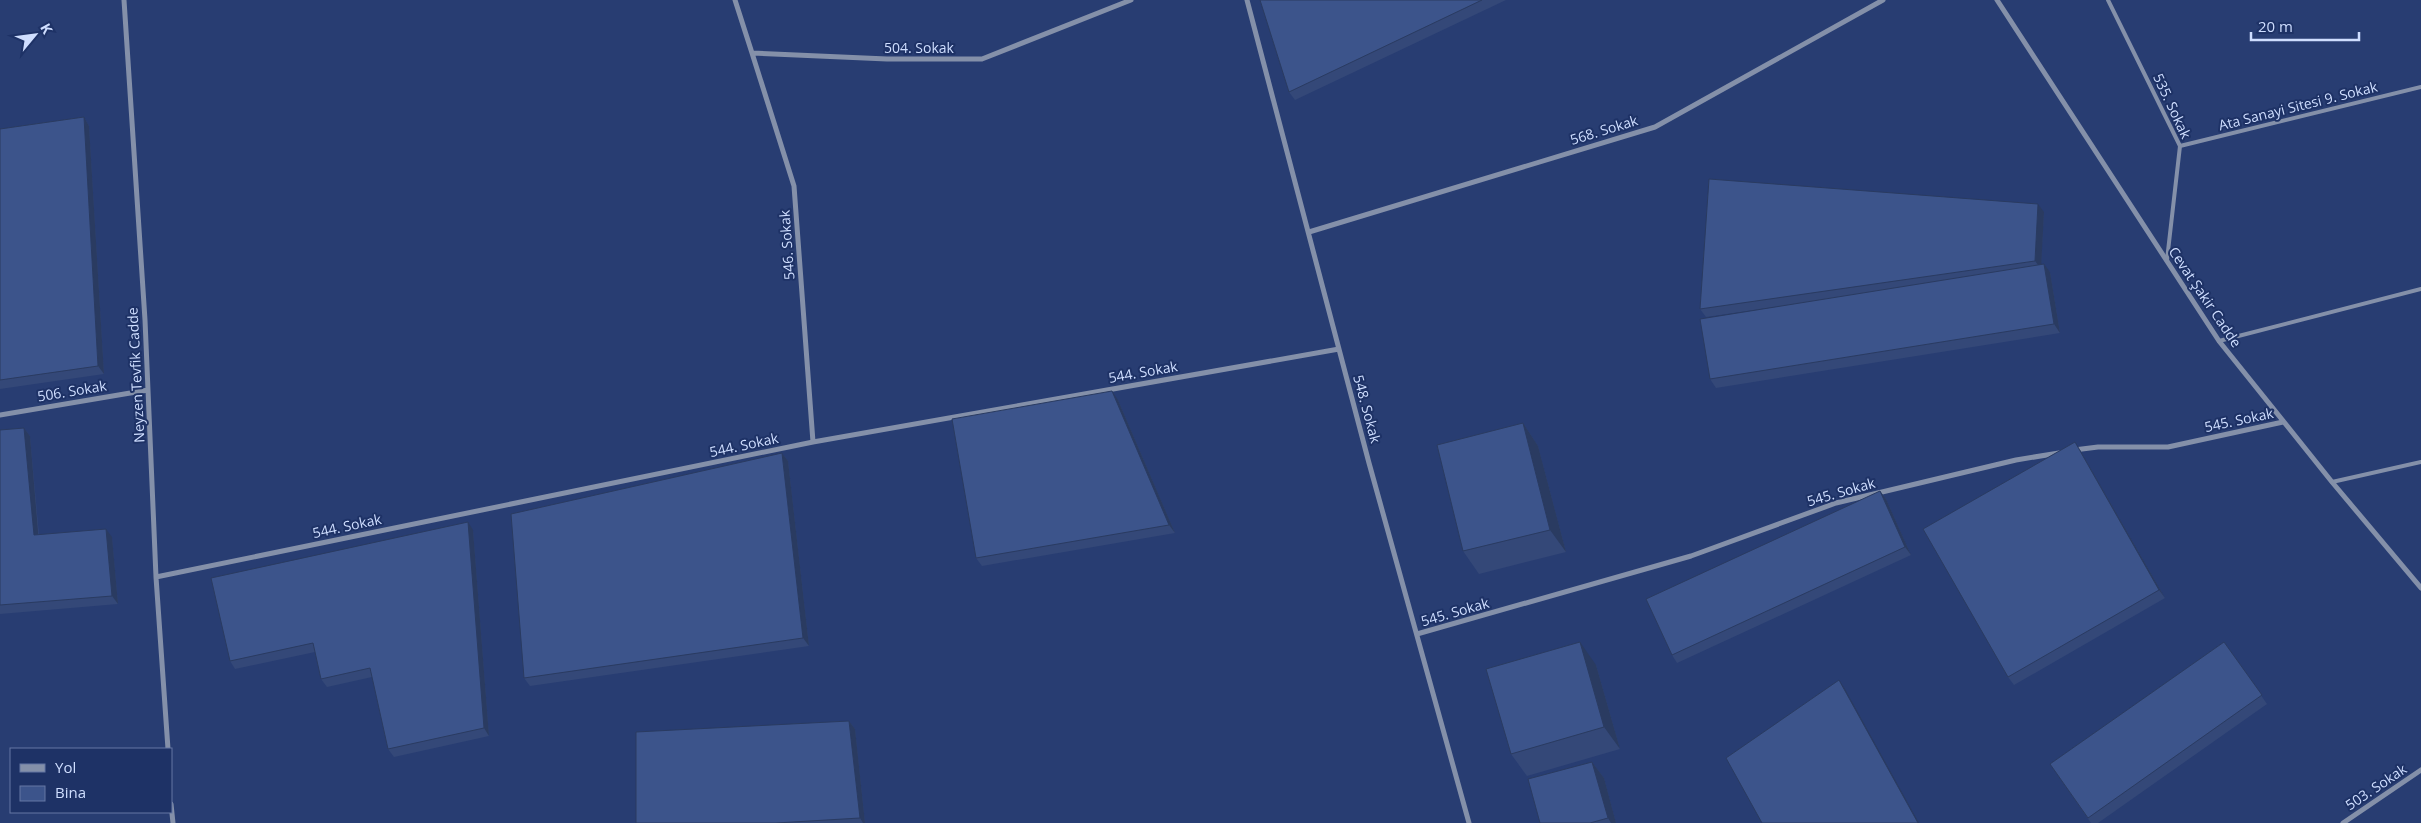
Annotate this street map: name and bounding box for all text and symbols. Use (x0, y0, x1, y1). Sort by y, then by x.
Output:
north arrow (10, 10, 60, 60)
scale bar (2251, 10, 2358, 42)
text: 20 m (2258, 16, 2293, 36)
text: K (36, 20, 58, 38)
street label: 504. Sokak (884, 38, 955, 57)
street label: 535. Sokak (2149, 70, 2196, 142)
street label: Ata Sanayi Sitesi 9. Sokak (2216, 76, 2380, 134)
street label: 568. Sokak (1568, 110, 1641, 149)
street label: 546. Sokak (775, 209, 798, 281)
street label: Cevat Şakir Cadde (2165, 243, 2246, 351)
street label: Neyzen Tevfik Cadde (122, 307, 149, 443)
street label: 544. Sokak (1107, 356, 1180, 387)
street label: 548. Sokak (1349, 373, 1386, 446)
street label: 506. Sokak (36, 376, 109, 405)
street label: 545. Sokak (2203, 403, 2276, 436)
street label: 544. Sokak (708, 428, 781, 461)
street label: 545. Sokak (1805, 473, 1878, 510)
street label: 544. Sokak (311, 509, 384, 542)
street label: 545. Sokak (1419, 593, 1492, 630)
legend (10, 748, 172, 813)
text: Yol (55, 757, 76, 777)
street label: 503. Sokak (2341, 759, 2411, 814)
text: Bina (55, 782, 86, 802)

